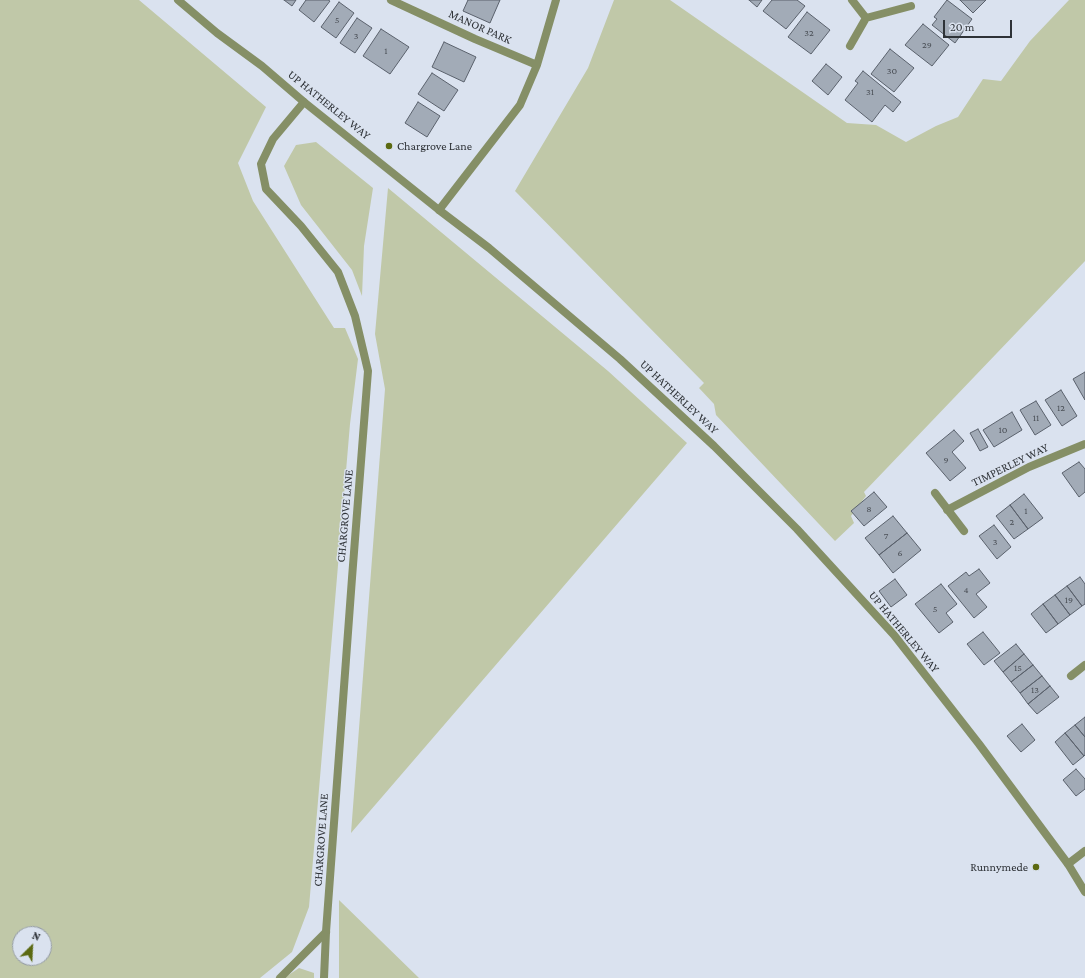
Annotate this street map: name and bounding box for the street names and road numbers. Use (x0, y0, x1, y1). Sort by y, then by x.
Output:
street label: MANOR PARK (446, 7, 514, 47)
street label: UP HATHERLEY WAY (285, 67, 373, 143)
street label: UP HATHERLEY WAY (637, 357, 721, 437)
street label: TIMPERLEY WAY (969, 440, 1051, 490)
street label: CHARGROVE LANE (334, 469, 356, 563)
street label: UP HATHERLEY WAY (866, 588, 942, 676)
street label: CHARGROVE LANE (311, 793, 331, 887)

